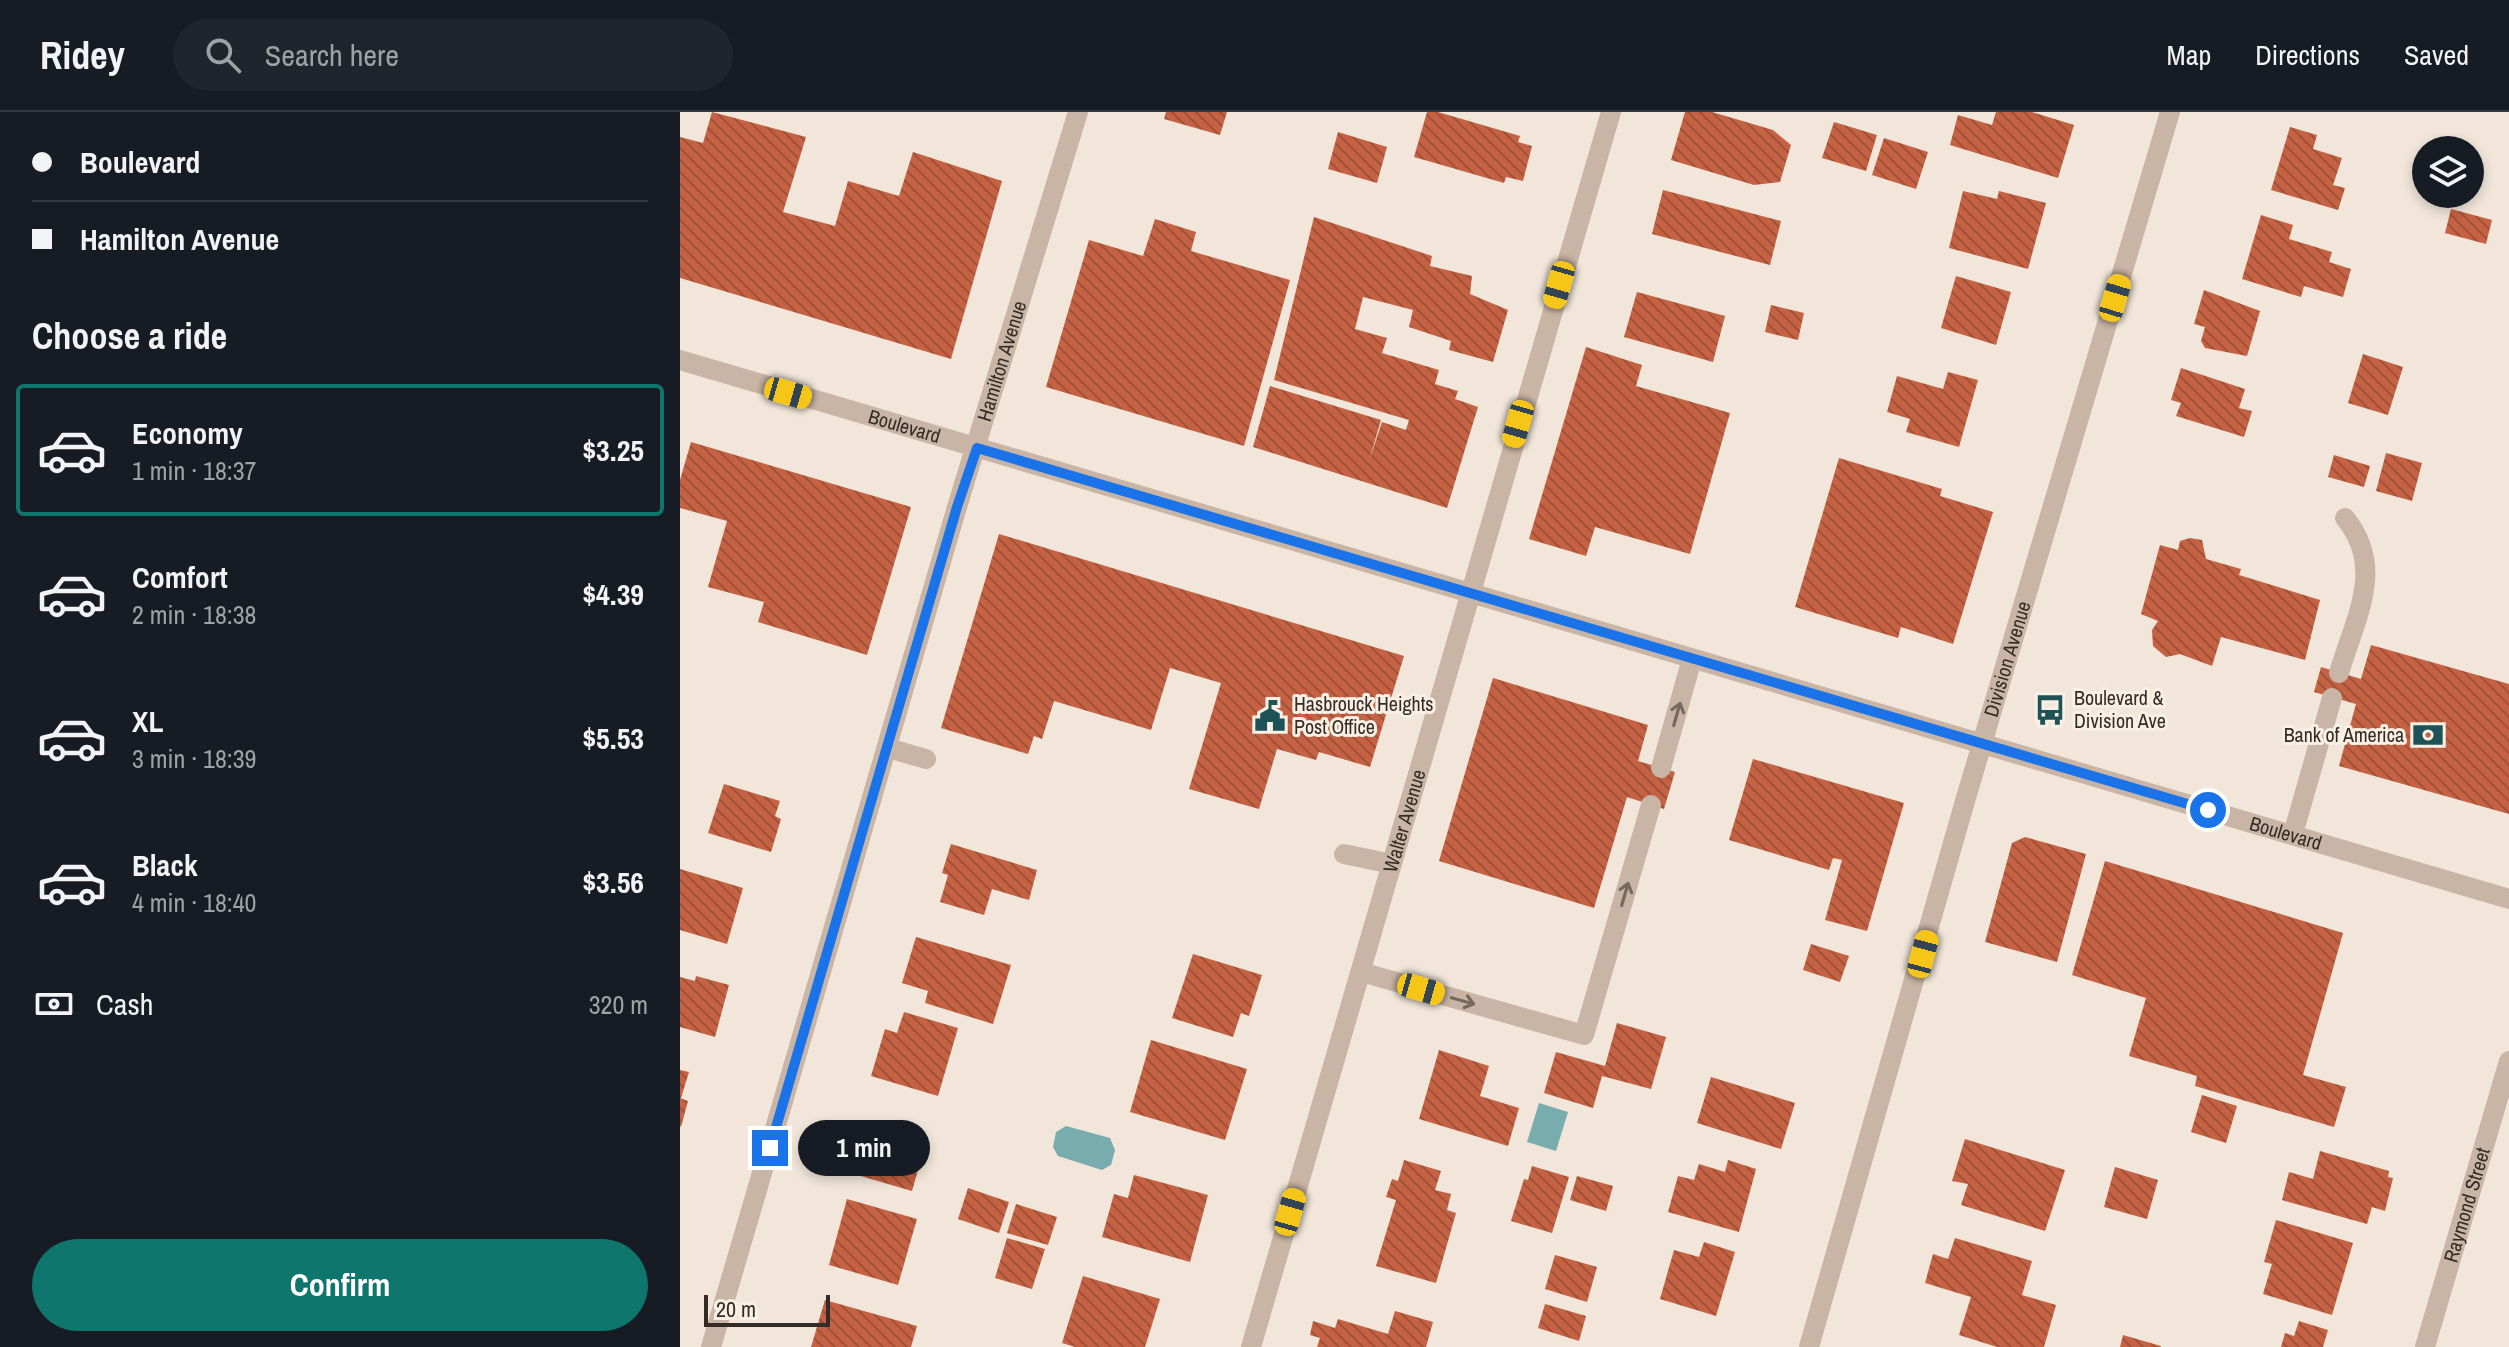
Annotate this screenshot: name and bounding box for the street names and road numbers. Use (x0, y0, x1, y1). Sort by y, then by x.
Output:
street label: Hamilton Avenue (970, 297, 1032, 424)
street label: Boulevard (865, 402, 944, 449)
street label: Division Avenue (1977, 598, 2037, 720)
street label: Walter Avenue (1376, 766, 1432, 875)
street label: Boulevard (2247, 809, 2325, 856)
street label: Raymond Street (2437, 1144, 2496, 1266)

